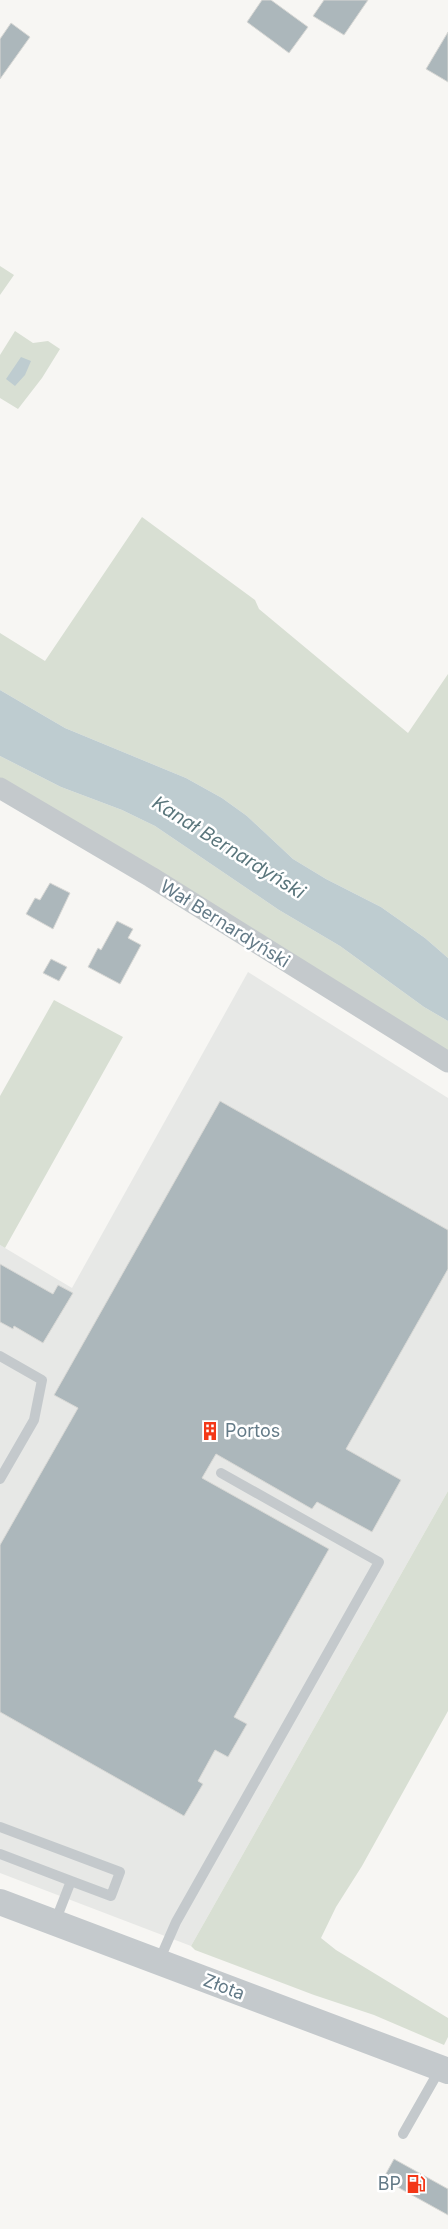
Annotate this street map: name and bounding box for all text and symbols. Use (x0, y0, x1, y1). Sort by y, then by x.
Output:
water label: Kanał Bernardyński (148, 791, 310, 904)
street label: Wał Bernardyński (157, 875, 294, 972)
building icon: Portos (199, 1420, 221, 1442)
place label: Portos (225, 1420, 280, 1441)
street label: Złota (201, 1969, 248, 2004)
place label: BP (378, 2173, 401, 2194)
fuel station icon: BP (405, 2173, 427, 2195)

